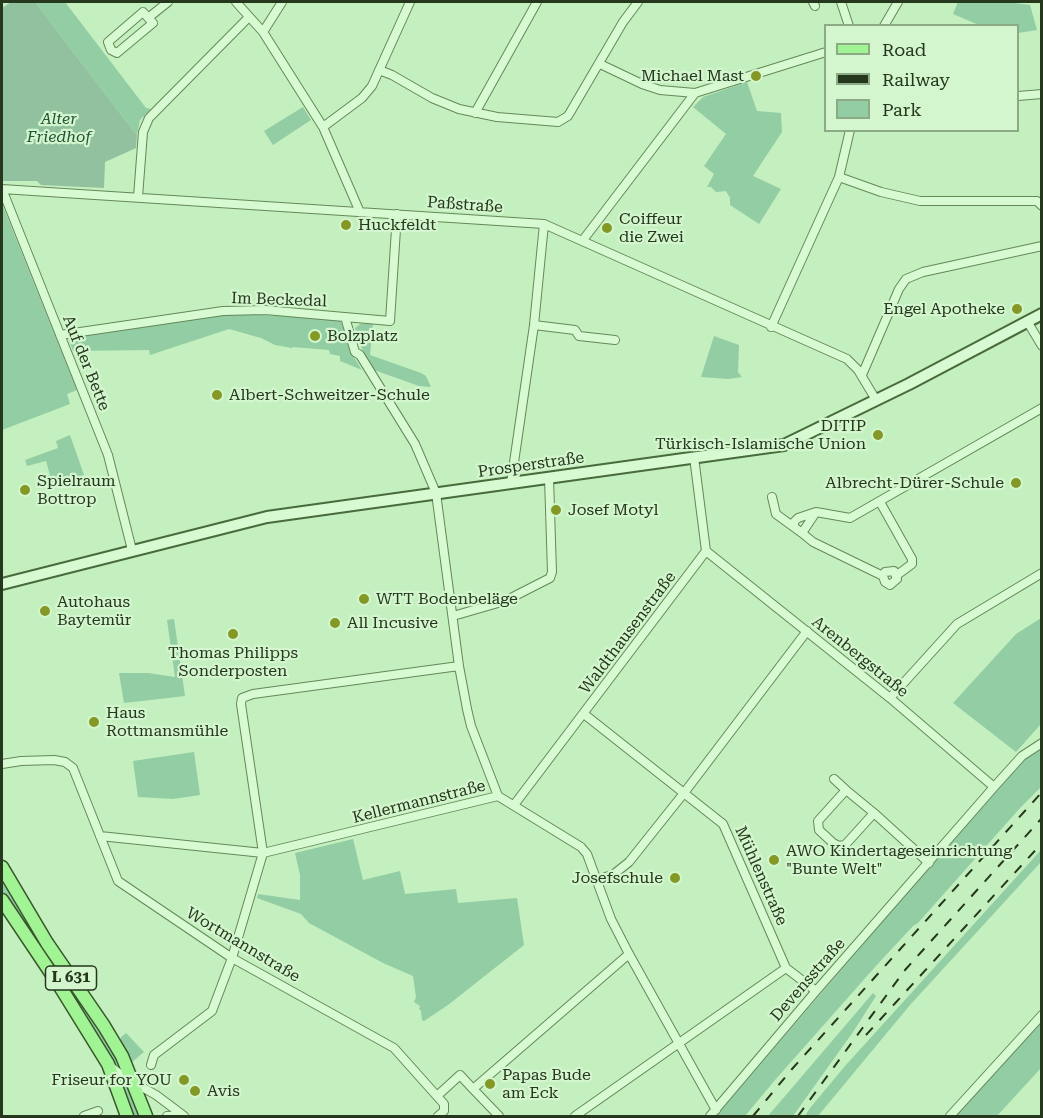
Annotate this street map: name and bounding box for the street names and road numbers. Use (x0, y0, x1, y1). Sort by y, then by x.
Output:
street label: Paßstraße (426, 193, 504, 217)
street label: Im Beckedal (231, 289, 327, 311)
street label: Auf der Bette (58, 312, 114, 414)
street label: Prosperstraße (477, 448, 585, 482)
street label: Waldthausenstraße (576, 568, 680, 698)
street label: Arenbergstraße (808, 612, 912, 702)
street label: Kellermannstraße (350, 776, 488, 828)
street label: Mühlenstraße (731, 823, 791, 929)
street label: Wortmannstraße (183, 903, 303, 987)
street label: Devensstraße (767, 934, 849, 1026)
road number: L 631 (46, 966, 97, 990)

